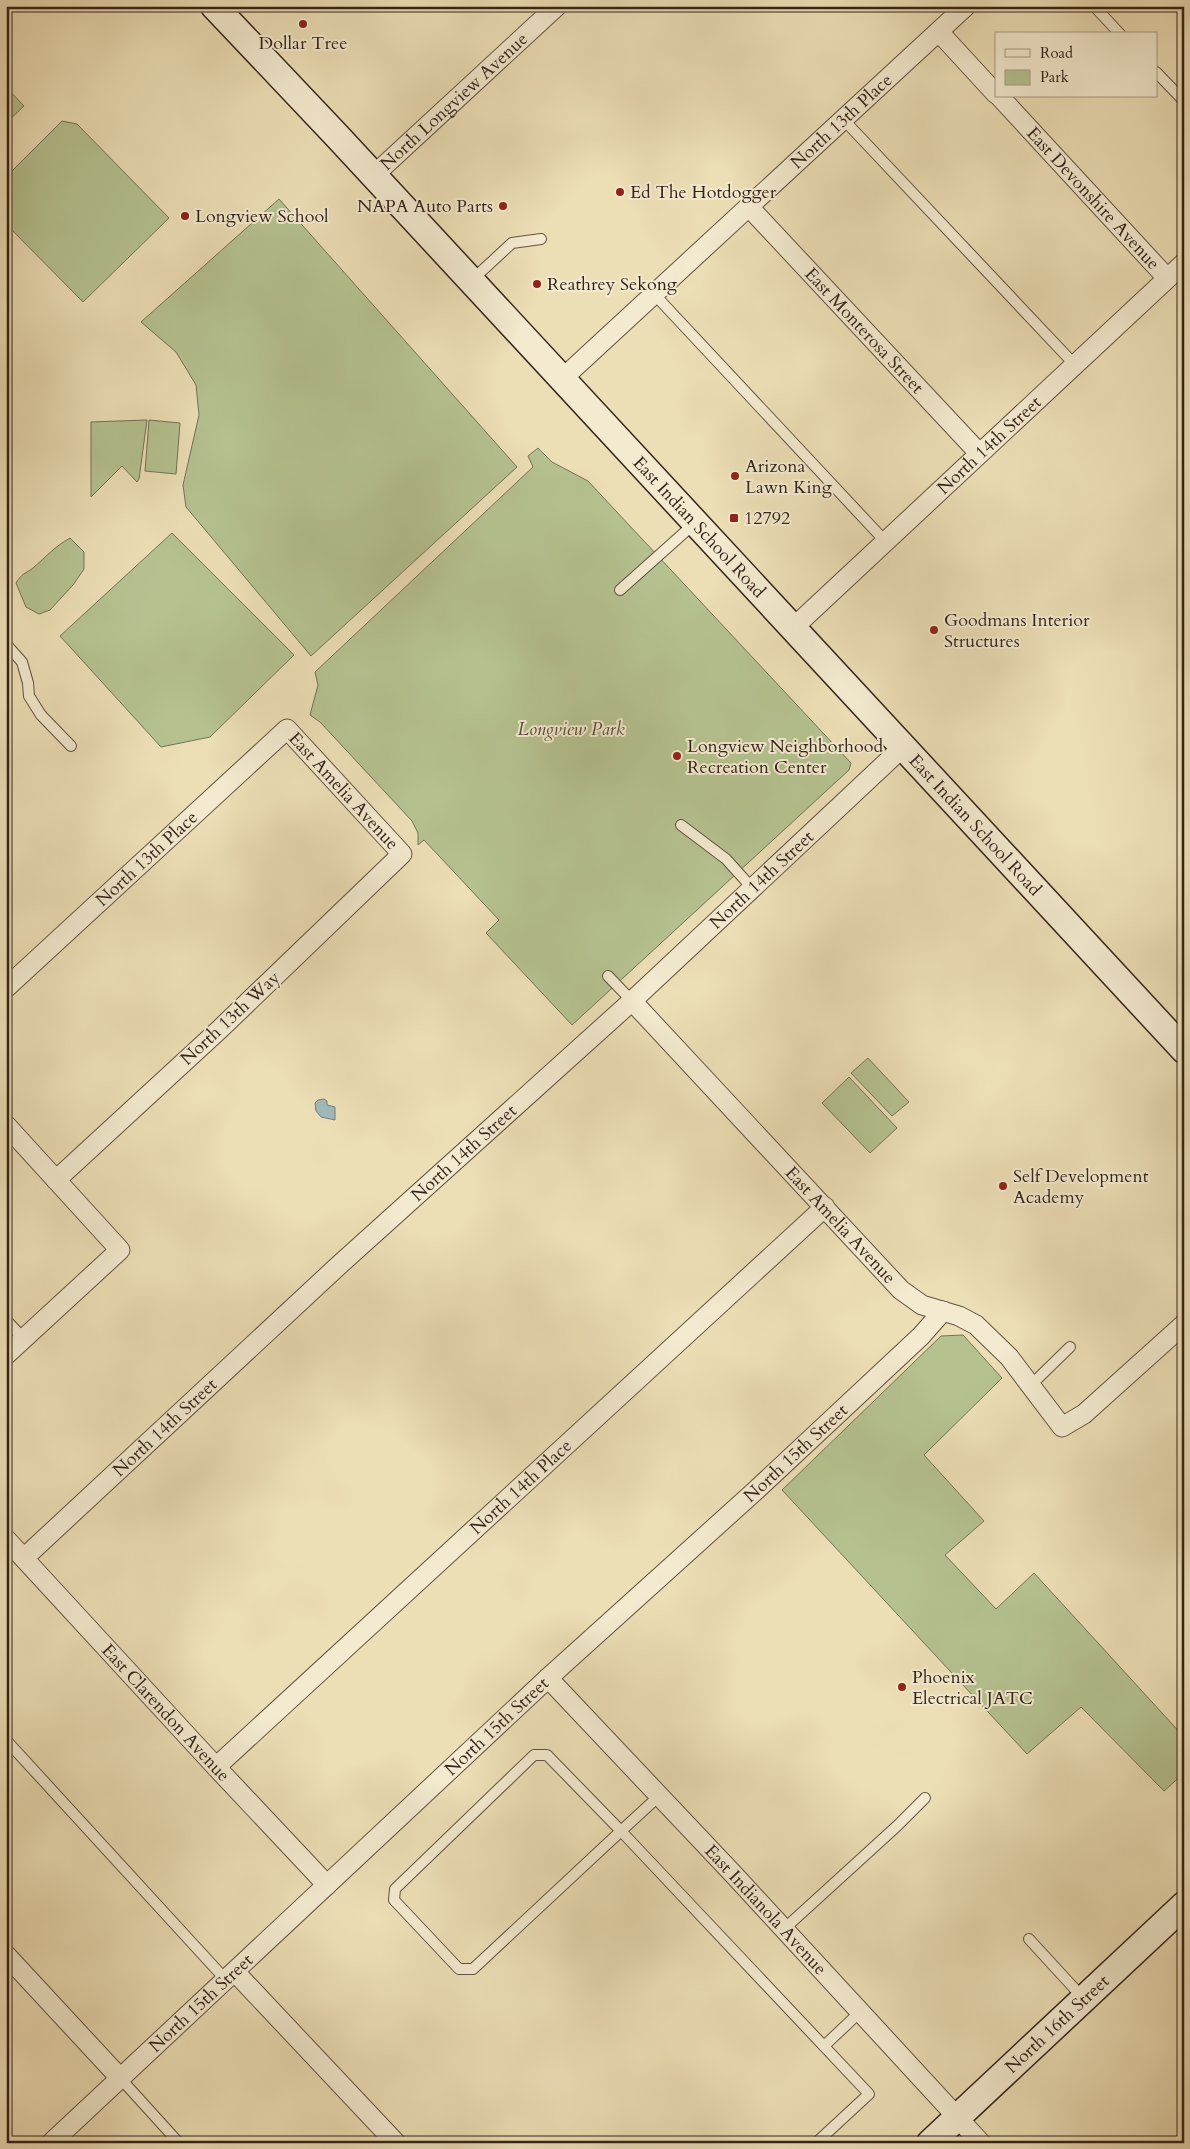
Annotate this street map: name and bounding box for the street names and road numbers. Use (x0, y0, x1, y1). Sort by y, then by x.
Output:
street label: North Longview Avenue (375, 27, 534, 176)
street label: North 13th Place (785, 68, 898, 175)
street label: East Devonshire Avenue (1021, 122, 1165, 275)
street label: East Monterosa Street (799, 262, 930, 400)
street label: North 14th Street (932, 390, 1047, 500)
street label: East Indian School Road (627, 451, 771, 604)
street label: East Amelia Avenue (283, 727, 404, 856)
street label: East Indian School Road (903, 749, 1047, 902)
street label: North 13th Place (90, 806, 203, 912)
street label: North 14th Street (704, 825, 820, 935)
street label: North 13th Way (175, 965, 286, 1071)
street label: North 14th Street (406, 1099, 523, 1207)
street label: East Amelia Avenue (779, 1161, 901, 1290)
street label: North 14th Street (107, 1373, 223, 1483)
street label: North 15th Street (738, 1398, 854, 1509)
street label: North 14th Place (465, 1434, 578, 1540)
street label: East Clarendon Avenue (96, 1638, 236, 1787)
street label: North 15th Street (439, 1671, 555, 1782)
street label: East Indianola Avenue (699, 1839, 832, 1981)
street label: North 15th Street (143, 1948, 259, 2058)
street label: North 16th Street (1000, 1969, 1115, 2079)

